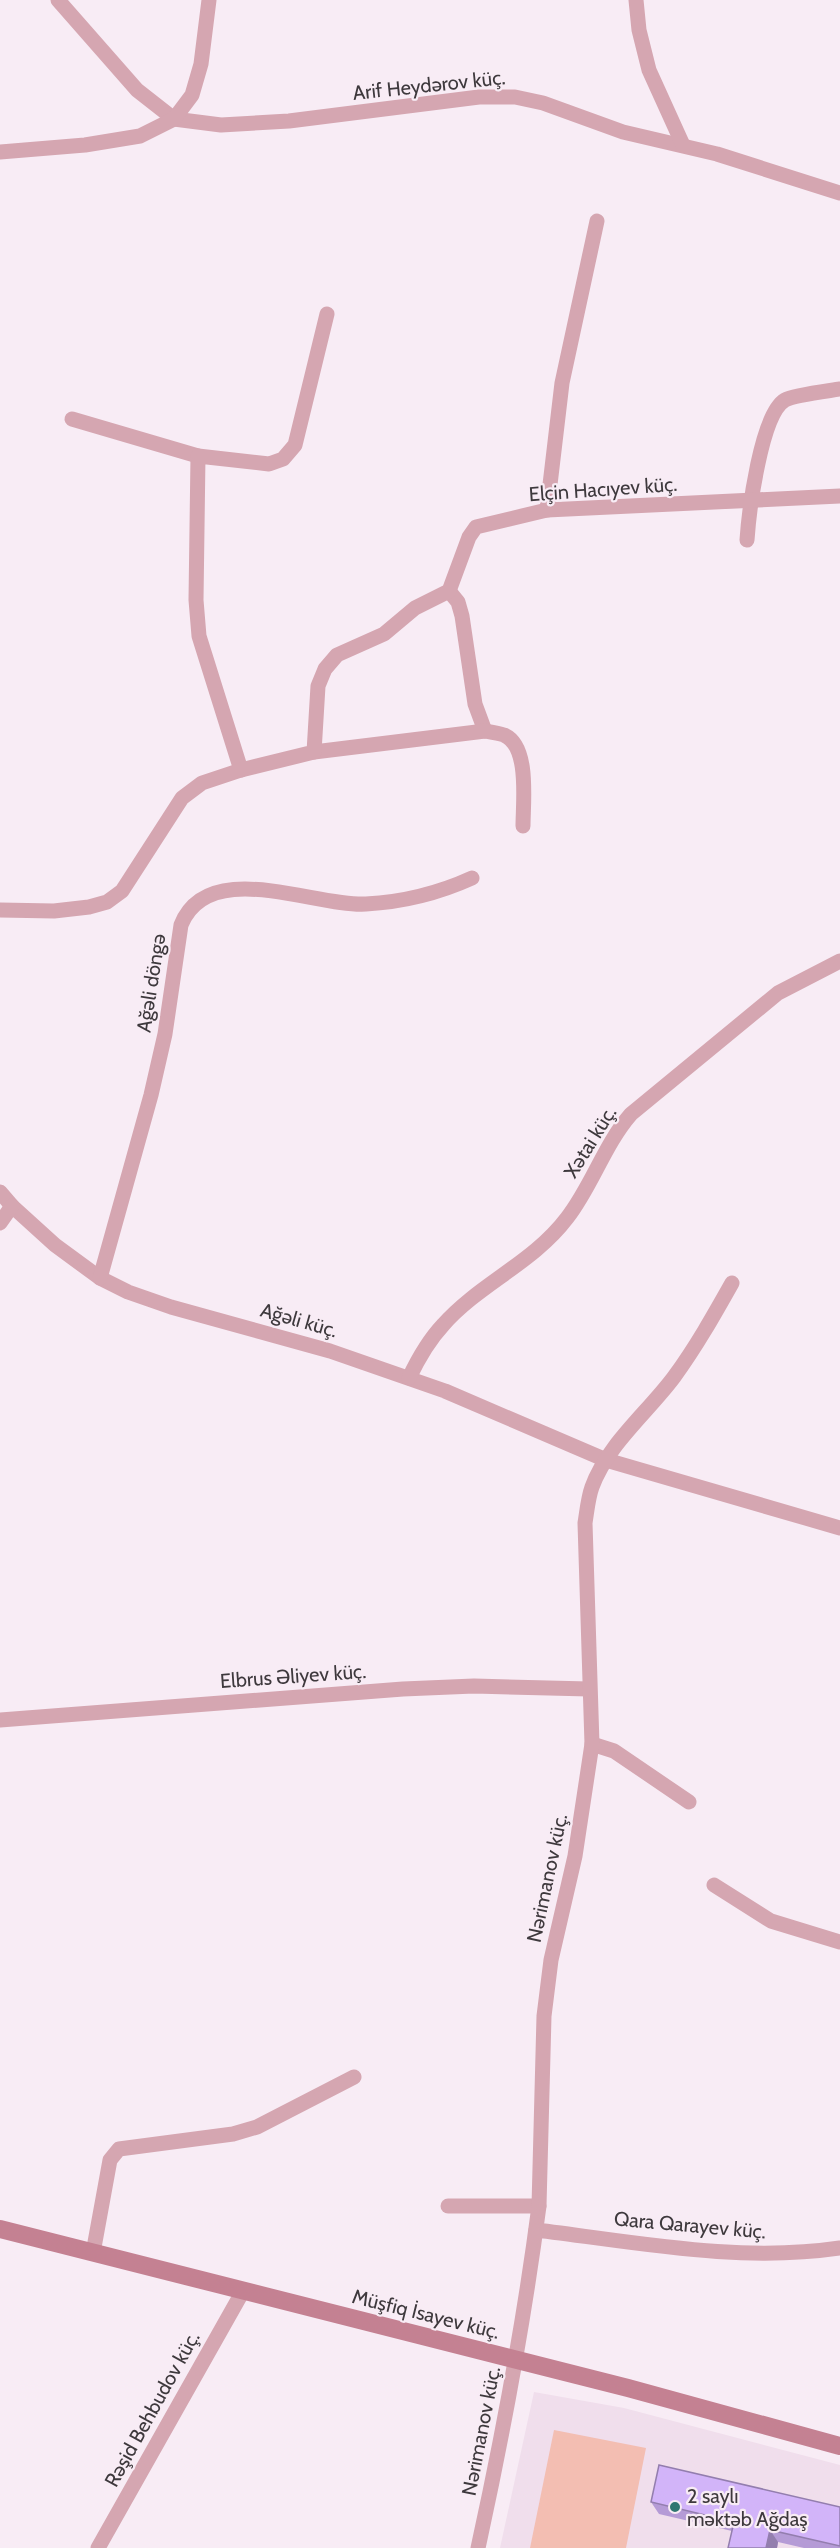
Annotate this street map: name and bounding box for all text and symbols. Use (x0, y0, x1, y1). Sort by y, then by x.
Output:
street label: Arif Heydərov küç. (352, 65, 506, 105)
street label: Elçin Hacıyev küç. (528, 472, 678, 506)
street label: Ağəli döngə (131, 932, 171, 1034)
street label: Xətai küç. (559, 1102, 621, 1182)
street label: Ağəli küç. (258, 1298, 340, 1342)
street label: Elbrus Əliyev küç. (219, 1659, 367, 1693)
street label: Nərimanov küç. (522, 1811, 572, 1945)
street label: Qara Qarayev küç. (613, 2206, 767, 2244)
street label: Müşfiq İsayev küç. (350, 2284, 502, 2344)
street label: Rəşid Behbudov küç. (99, 2327, 205, 2491)
street label: Nərimanov küç. (457, 2364, 505, 2498)
place label: 2 saylı məktəb Ağdaş (687, 2484, 808, 2531)
marker: 2 saylı məktəb Ağdaş (668, 2500, 682, 2514)

